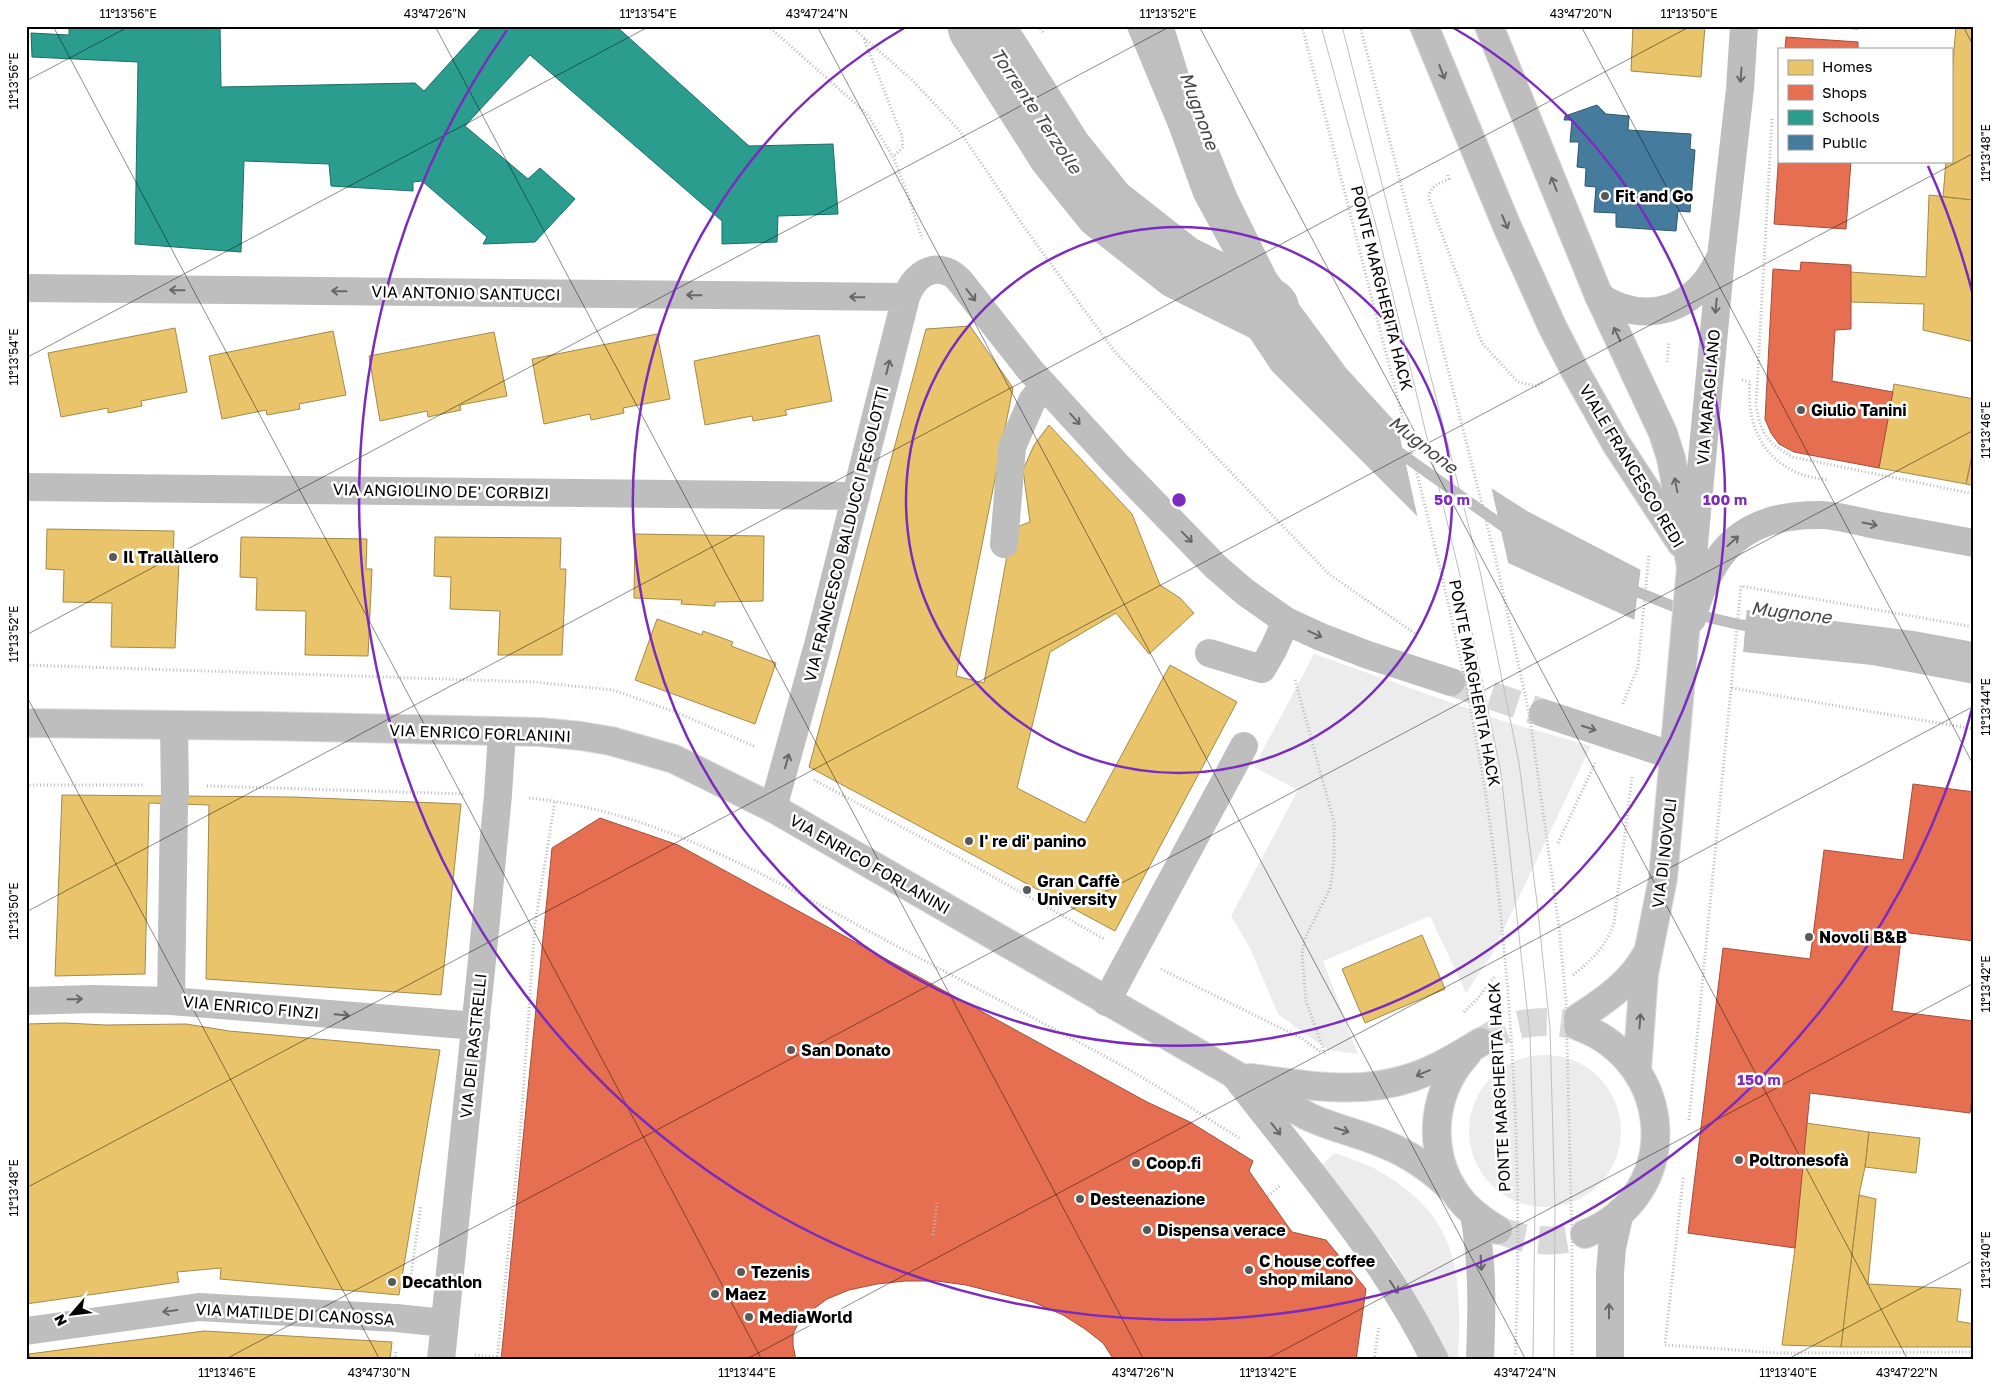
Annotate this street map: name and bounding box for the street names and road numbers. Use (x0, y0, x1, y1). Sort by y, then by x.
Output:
street label: PONTE MARGHERITA HACK (1347, 183, 1417, 393)
street label: VIA ANTONIO SANTUCCI (371, 281, 561, 305)
street label: VIA MARAGLIANO (1692, 328, 1724, 466)
street label: VIALE FRANCESCO REDI (1575, 381, 1689, 551)
street label: VIA FRANCESCO BALDUCCI PEGOLOTTI (800, 384, 892, 684)
street label: VIA ANGIOLINO DE' CORBIZI (333, 479, 549, 503)
street label: PONTE MARGHERITA HACK (1445, 578, 1505, 788)
street label: VIA ENRICO FORLANINI (389, 720, 571, 746)
street label: VIA DI NOVOLI (1647, 797, 1681, 909)
street label: VIA ENRICO FORLANINI (786, 810, 954, 918)
street label: VIA DEI RASTRELLI (455, 972, 491, 1120)
street label: PONTE MARGHERITA HACK (1484, 981, 1514, 1193)
street label: VIA ENRICO FINZI (182, 991, 320, 1023)
street label: VIA MATILDE DI CANOSSA (195, 1299, 395, 1329)

